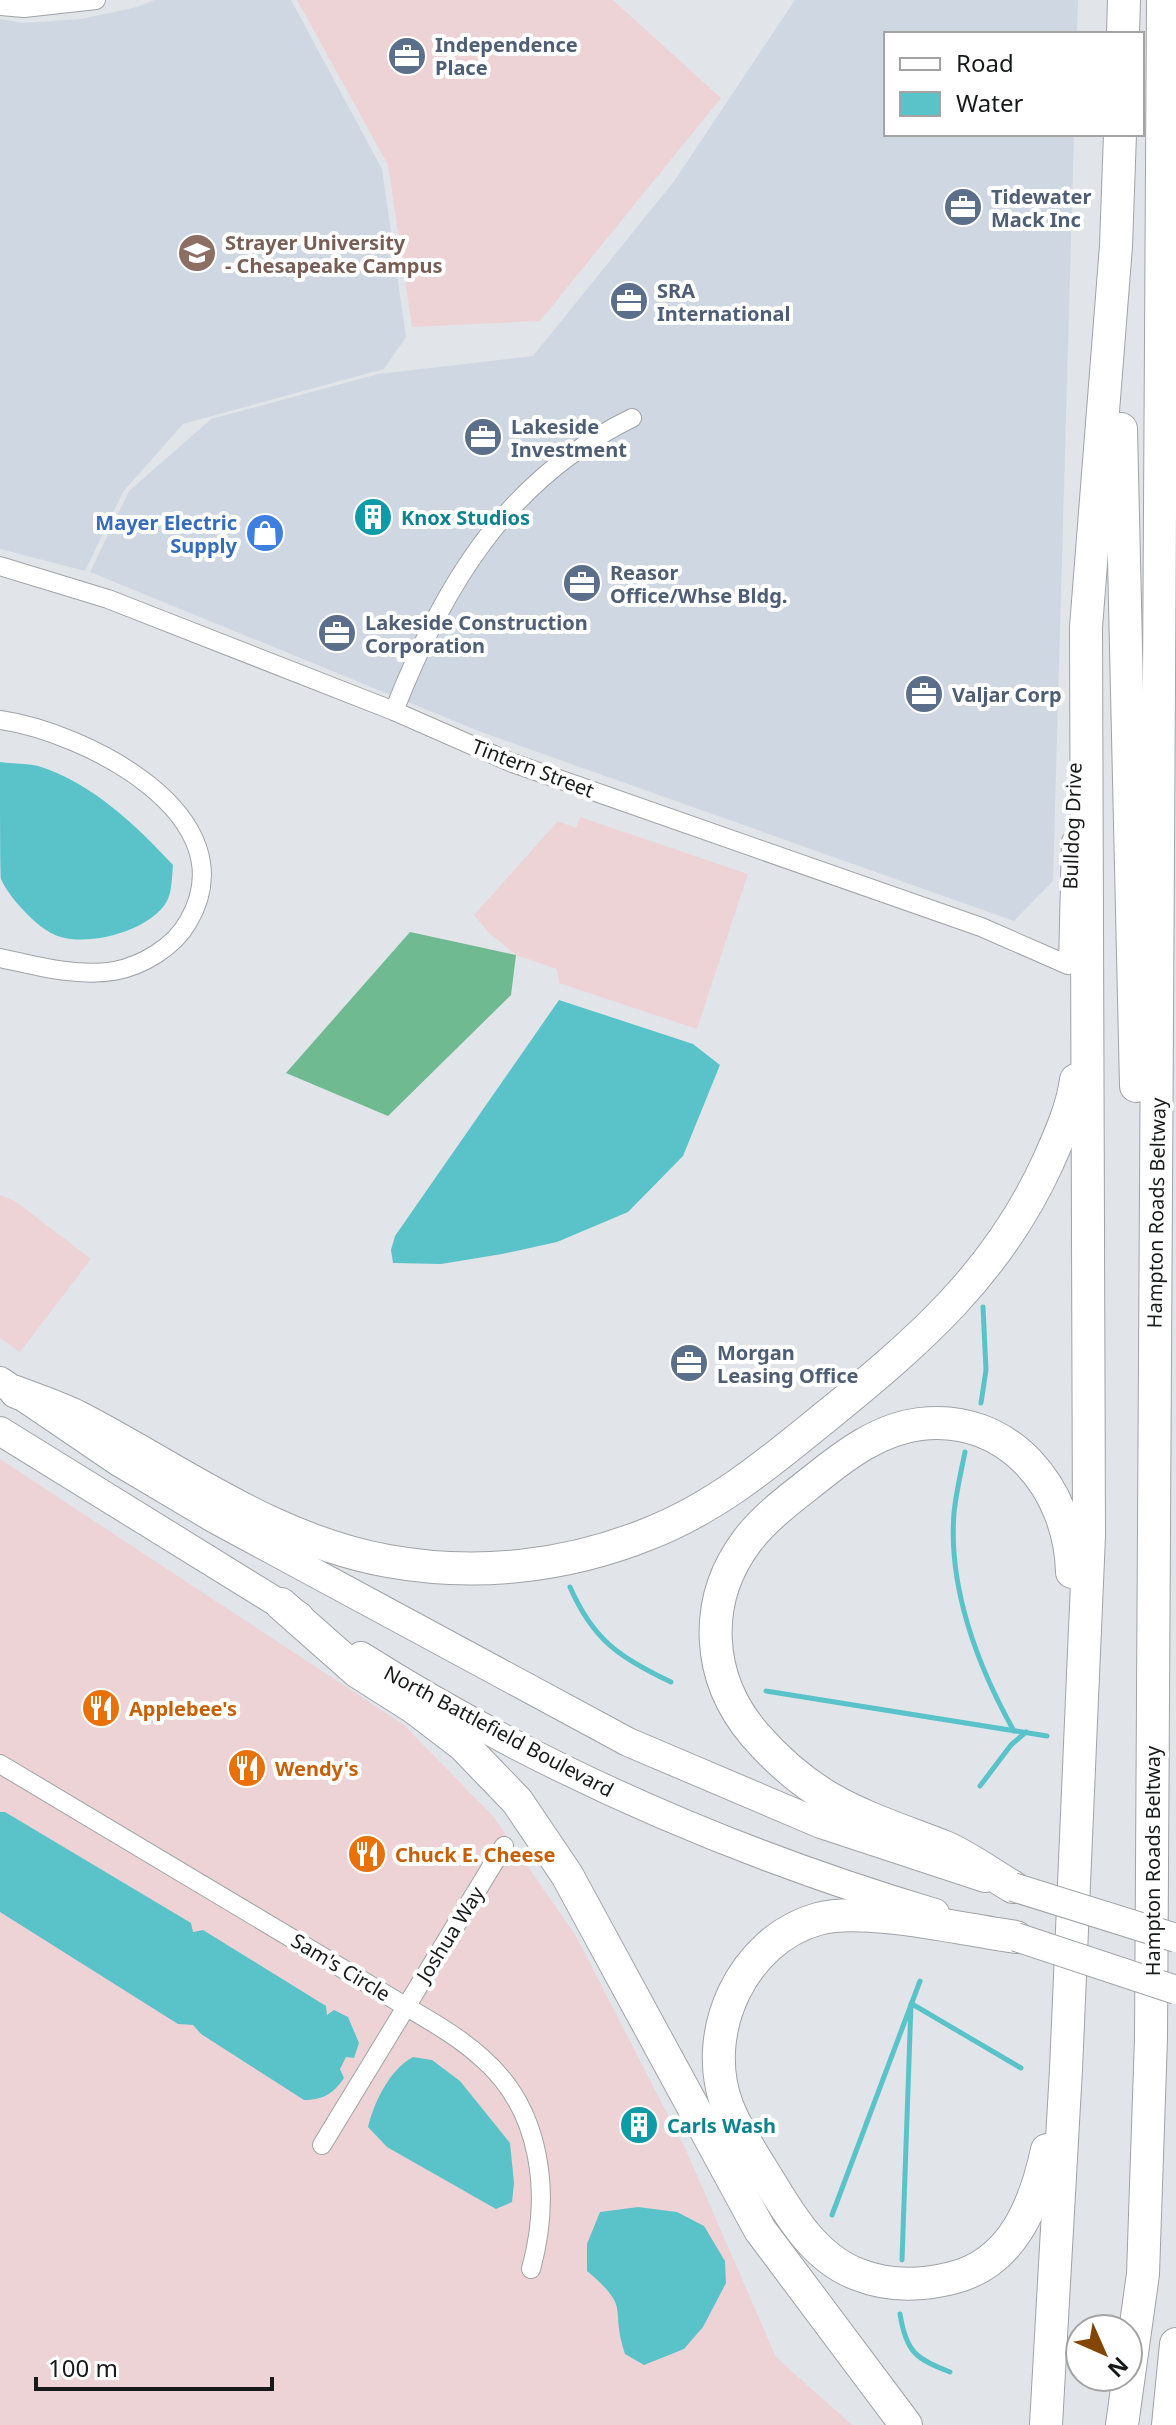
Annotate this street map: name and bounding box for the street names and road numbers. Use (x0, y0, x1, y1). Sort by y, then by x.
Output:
street label: Tintern Street (468, 732, 598, 804)
street label: Bulldog Drive (1056, 762, 1088, 890)
street label: Hampton Roads Beltway (1140, 1097, 1172, 1328)
street label: North Battlefield Boulevard (379, 1659, 619, 1803)
street label: Hampton Roads Beltway (1139, 1745, 1166, 1976)
street label: Joshua Way (409, 1880, 490, 1989)
street label: Sam's Circle (286, 1927, 396, 2007)

